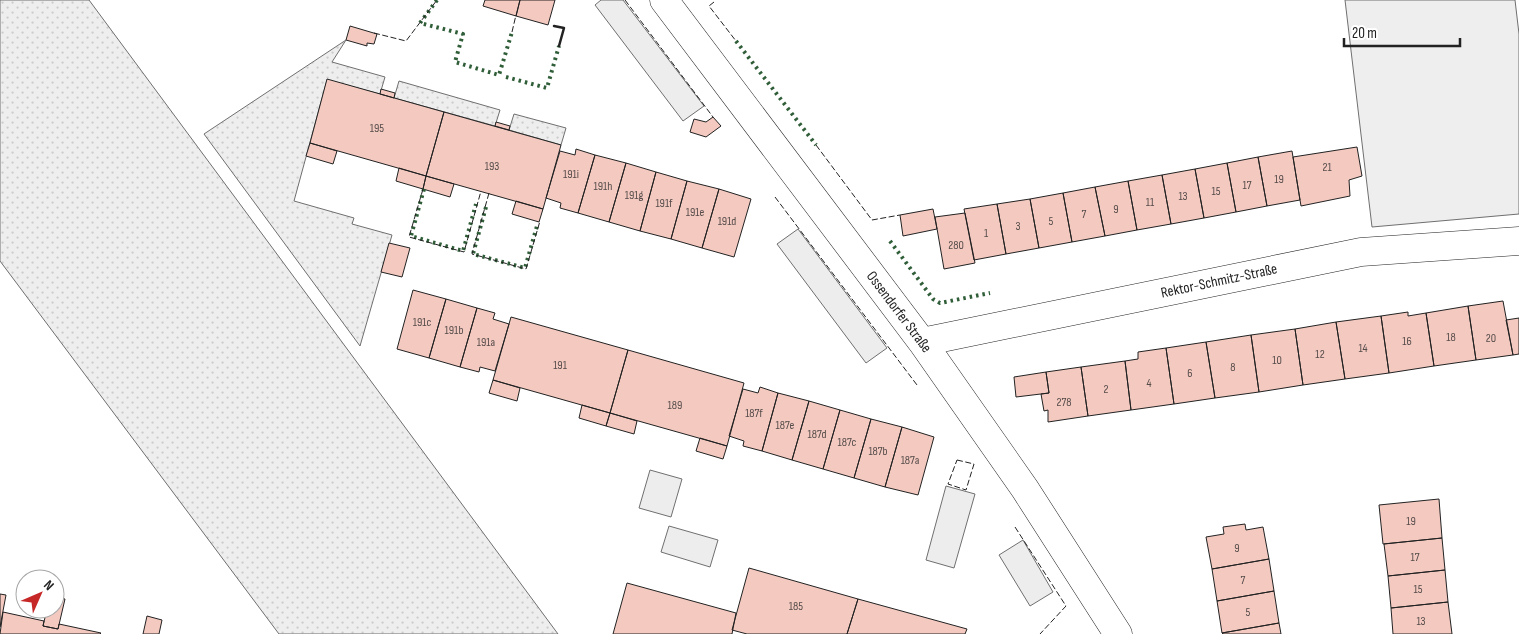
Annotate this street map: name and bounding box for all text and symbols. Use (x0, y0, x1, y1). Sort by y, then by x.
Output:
scale bar (1344, 15, 1460, 47)
text: 20 m (1352, 24, 1377, 43)
house number: 195 (370, 121, 384, 136)
house number: 193 (485, 159, 499, 174)
house number: 21 (1322, 160, 1332, 175)
house number: 191i (563, 167, 579, 182)
house number: 19 (1274, 172, 1284, 187)
house number: 17 (1243, 178, 1252, 193)
house number: 191h (593, 179, 613, 194)
house number: 15 (1211, 184, 1221, 199)
house number: 191g (625, 188, 644, 203)
house number: 13 (1178, 189, 1188, 204)
house number: 11 (1146, 195, 1155, 210)
house number: 191f (655, 196, 673, 211)
house number: 9 (1113, 202, 1119, 217)
house number: 191e (686, 205, 704, 220)
house number: 7 (1082, 207, 1087, 222)
house number: 191d (718, 214, 736, 229)
house number: 5 (1049, 214, 1054, 229)
house number: 3 (1015, 219, 1021, 234)
house number: 1 (984, 226, 989, 241)
house number: 280 (948, 238, 964, 253)
street label: Rektor-Schmitz-Straße (1159, 259, 1279, 303)
street label: Ossendorfer Straße (862, 267, 936, 357)
house number: 191c (413, 315, 431, 330)
house number: 191b (445, 323, 463, 338)
house number: 18 (1446, 330, 1456, 345)
house number: 20 (1486, 331, 1496, 346)
house number: 16 (1402, 334, 1412, 349)
house number: 191a (477, 335, 496, 350)
house number: 14 (1358, 341, 1368, 356)
house number: 12 (1315, 347, 1325, 362)
house number: 10 (1272, 353, 1282, 368)
house number: 191 (553, 358, 568, 373)
house number: 8 (1230, 360, 1236, 375)
house number: 6 (1187, 366, 1193, 381)
house number: 4 (1146, 376, 1152, 391)
house number: 2 (1104, 382, 1109, 397)
house number: 278 (1057, 395, 1071, 410)
house number: 189 (668, 398, 682, 413)
house number: 187f (745, 406, 763, 421)
house number: 187e (776, 418, 795, 433)
house number: 187d (807, 427, 827, 442)
house number: 187c (838, 435, 857, 450)
house number: 187b (868, 444, 888, 459)
house number: 187a (901, 453, 920, 468)
house number: 19 (1406, 514, 1416, 529)
house number: 9 (1234, 541, 1240, 556)
house number: 17 (1411, 550, 1420, 565)
north arrow (15, 569, 65, 619)
house number: 7 (1241, 573, 1246, 588)
text: N (40, 577, 57, 594)
house number: 15 (1413, 582, 1423, 597)
house number: 185 (789, 599, 803, 614)
house number: 5 (1246, 605, 1251, 620)
house number: 13 (1416, 614, 1426, 629)

